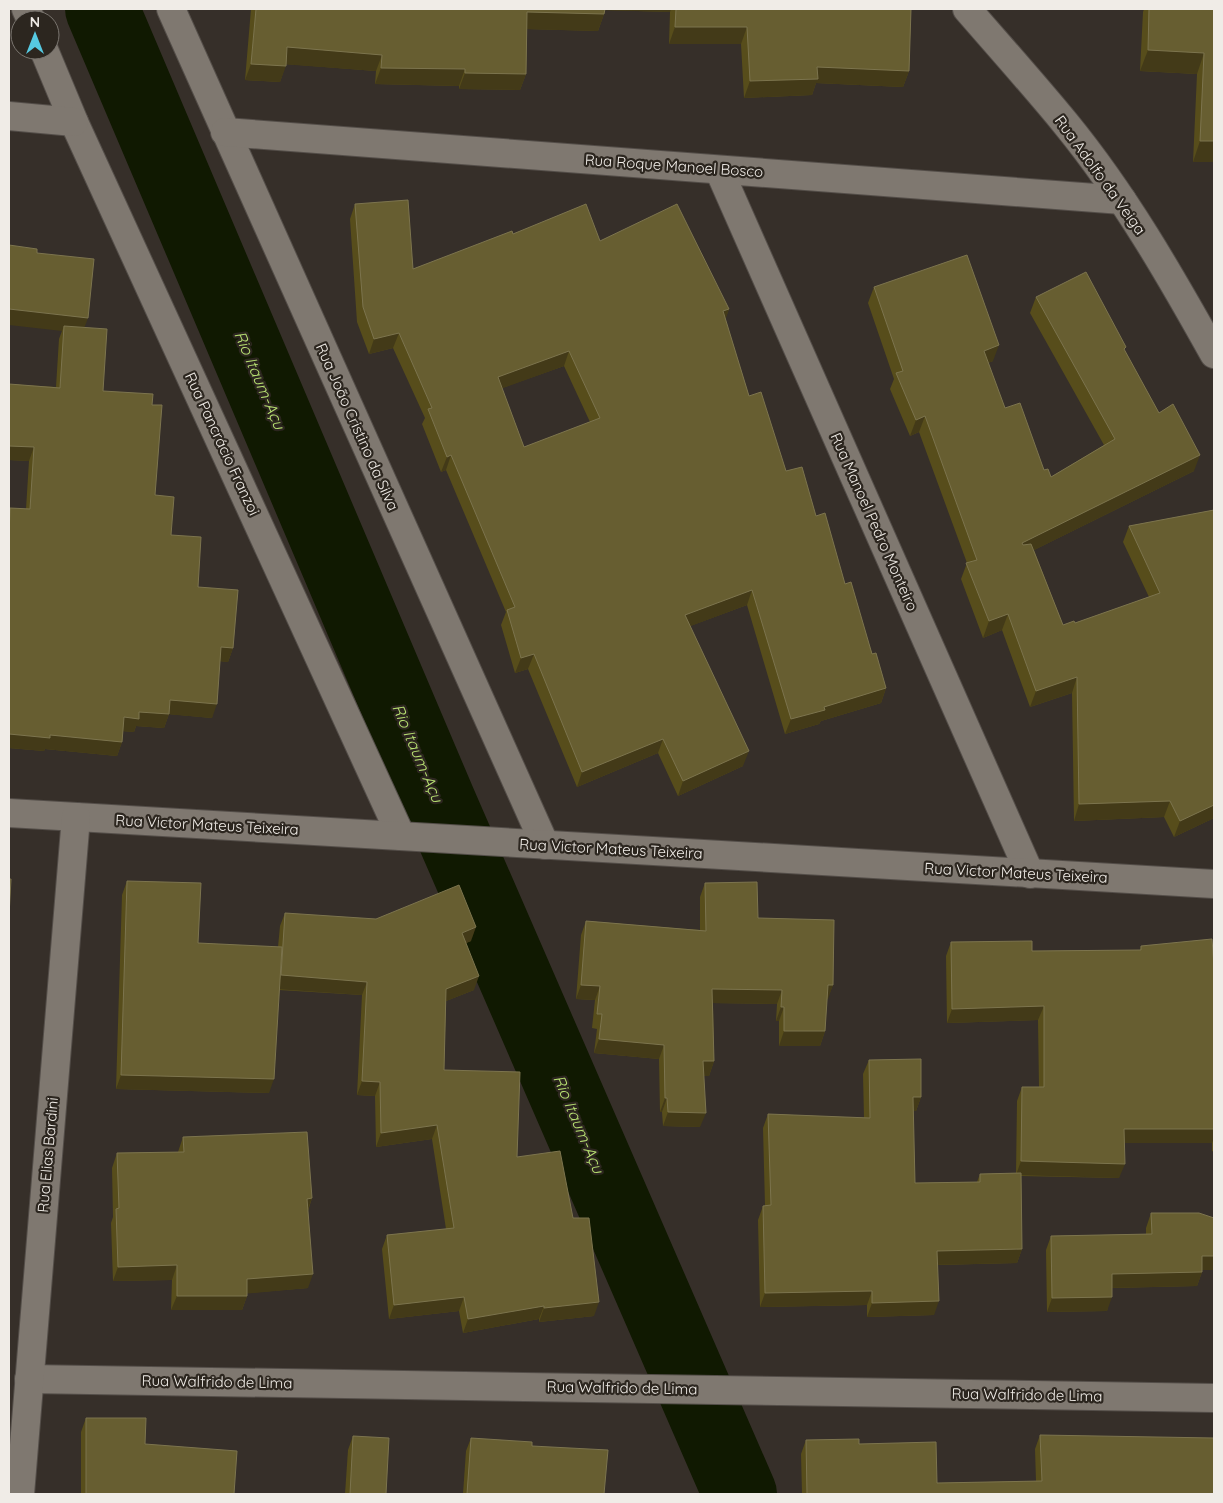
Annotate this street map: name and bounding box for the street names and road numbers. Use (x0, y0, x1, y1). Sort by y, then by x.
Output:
street label: Rua Adolfo da Veiga (1051, 111, 1150, 238)
street label: Rua Roque Manoel Bosco (584, 150, 764, 181)
street label: Rua João Cristino da Silva (312, 340, 403, 514)
street label: Rua Pancrácio Franzoi (181, 369, 264, 518)
street label: Rua Manoel Pedro Monteiro (826, 430, 922, 614)
street label: Rua Victor Mateus Teixeira (115, 810, 299, 839)
street label: Rua Victor Mateus Teixeira (519, 834, 703, 863)
street label: Rua Victor Mateus Teixeira (924, 858, 1108, 887)
street label: Rua Elias Bardini (33, 1097, 62, 1213)
street label: Rua Walfrido de Lima (141, 1371, 293, 1392)
street label: Rua Walfrido de Lima (546, 1377, 698, 1398)
street label: Rua Walfrido de Lima (951, 1384, 1103, 1405)

